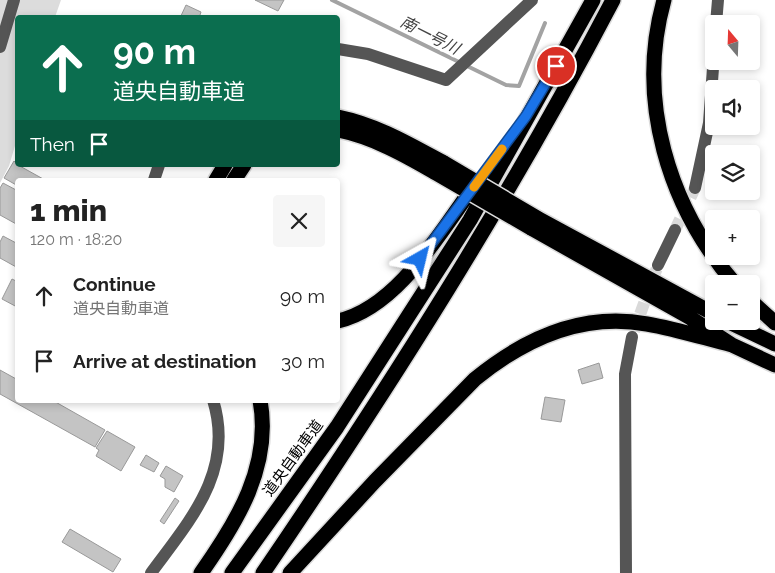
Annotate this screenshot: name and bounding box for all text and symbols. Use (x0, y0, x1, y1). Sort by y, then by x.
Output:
water label: 南一号川 (397, 12, 465, 59)
north arrow (705, 15, 760, 70)
map controls (705, 15, 760, 330)
text: 90 m (113, 31, 196, 72)
icon: ahead (30, 35, 95, 100)
pin (535, 45, 577, 87)
icon: arrive (542, 52, 570, 80)
text: 道央自動車道 (113, 78, 245, 104)
button: sound (705, 80, 760, 135)
icon: arrive (85, 130, 113, 158)
text: Then (30, 133, 75, 155)
button: layers (705, 145, 760, 200)
text: 1 min (30, 193, 107, 228)
button: close (273, 195, 325, 247)
button: + (705, 210, 760, 265)
text: 120 m · 18:20 (30, 230, 122, 249)
position arrow (393, 232, 445, 284)
text: Continue (73, 273, 156, 295)
button: − (705, 275, 760, 330)
icon: ahead (30, 282, 58, 310)
text: 90 m (280, 285, 325, 307)
text: 道央自動車道 (73, 299, 169, 318)
icon: arrive (30, 347, 58, 375)
text: Arrive at destination (73, 350, 257, 372)
text: 30 m (281, 350, 325, 372)
street label: 道央自動車道 (259, 416, 327, 500)

